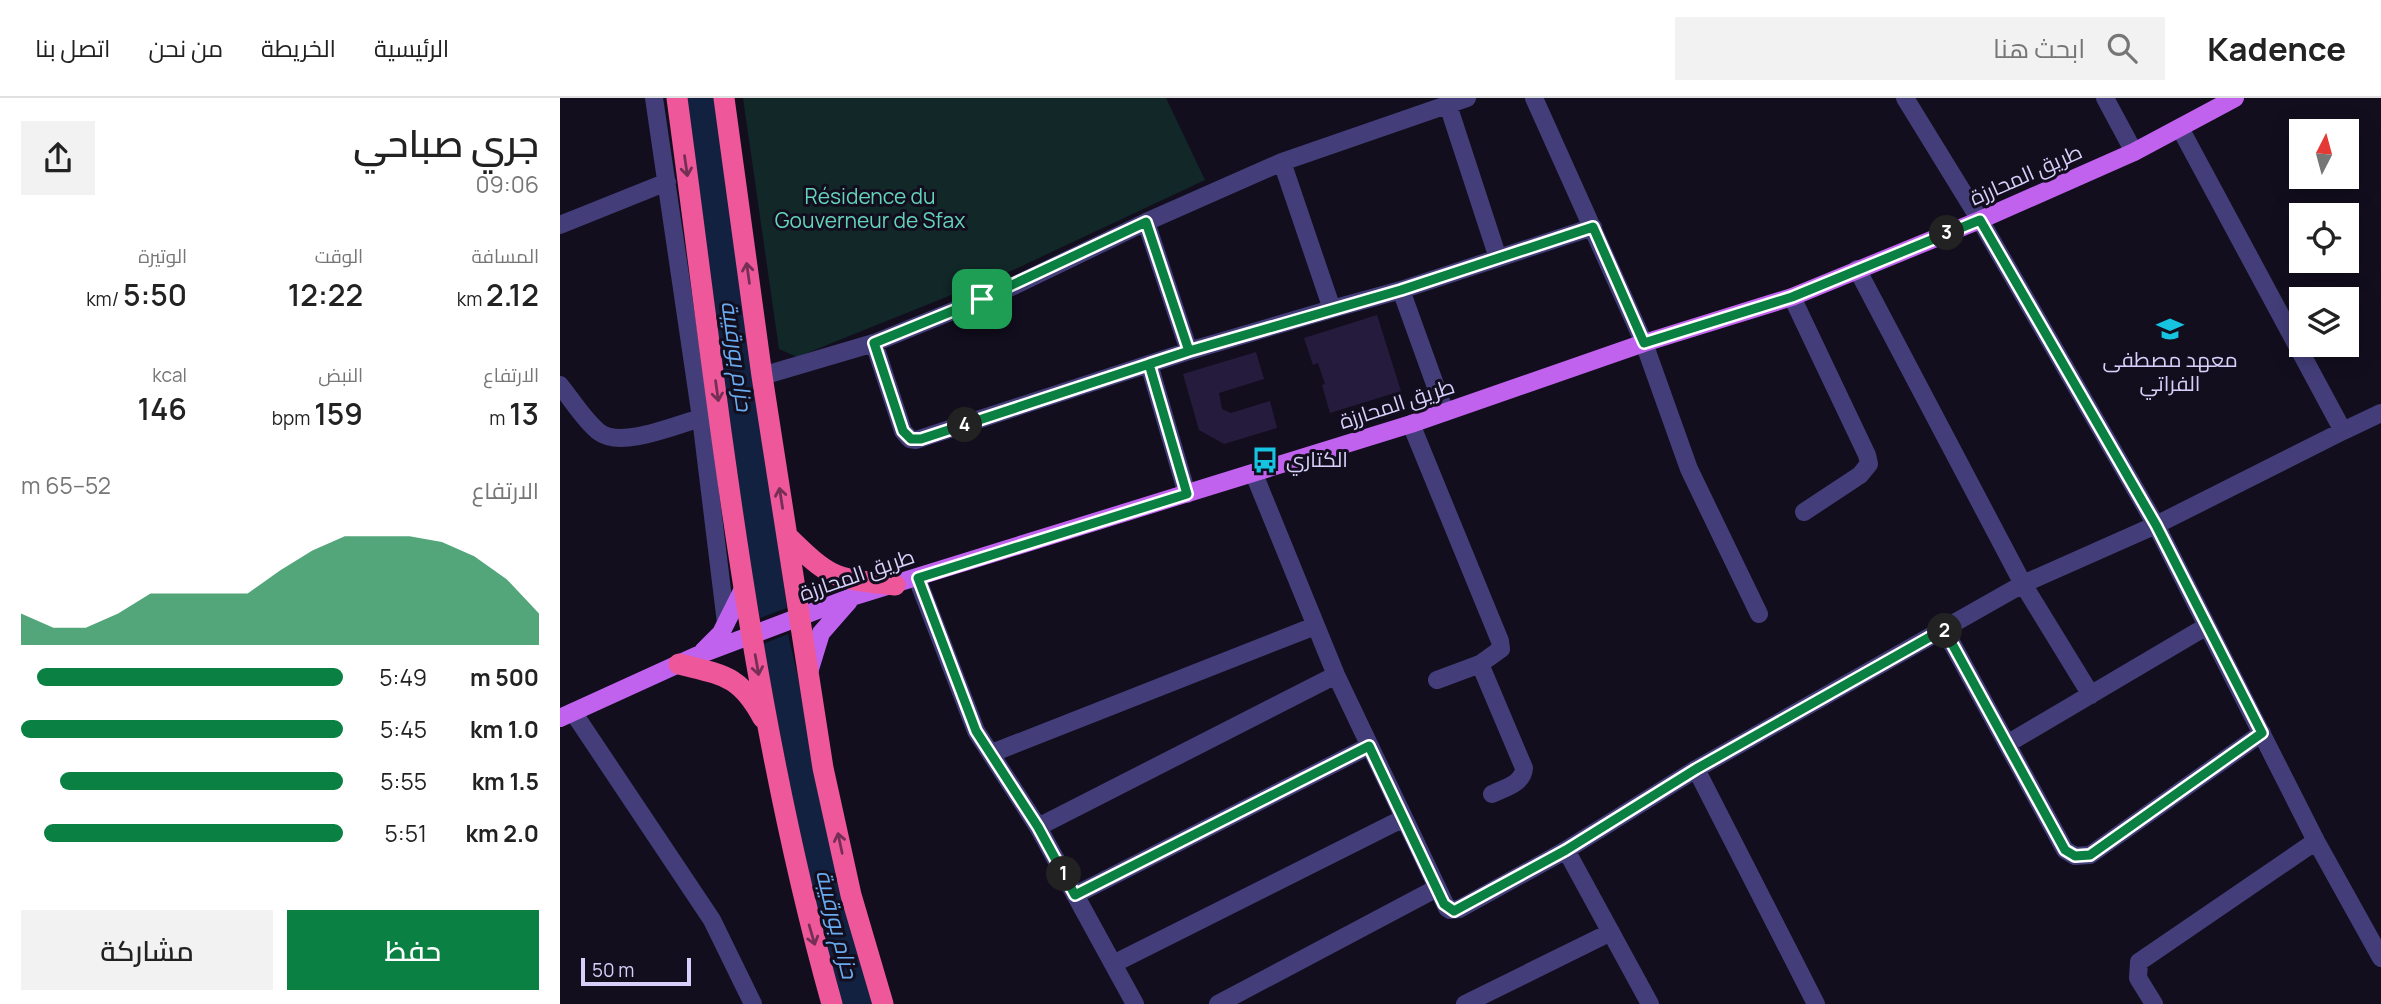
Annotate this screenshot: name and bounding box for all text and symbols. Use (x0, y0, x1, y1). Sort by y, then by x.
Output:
search box (1675, 17, 2165, 80)
text: Kadence (2207, 26, 2346, 71)
icon: search (2103, 29, 2141, 67)
text: ابحث هنا (1993, 30, 2085, 66)
text: اتصل بنا (35, 31, 110, 64)
text: من نحن (148, 31, 223, 64)
text: الخريطة (261, 31, 336, 64)
text: الرئيسية (374, 31, 449, 64)
text: جري صباحي (353, 116, 539, 168)
north arrow (2289, 119, 2359, 189)
map controls (2289, 119, 2359, 357)
button: share (21, 121, 95, 195)
street label: طريق المحارزة (1965, 137, 2086, 211)
one-way arrow (680, 154, 693, 176)
text: 09:06 (476, 168, 539, 200)
park label: Résidence du Gouverneur de Sfax (775, 182, 965, 234)
button: locate (2289, 203, 2359, 273)
pin: 3 (1930, 216, 1964, 250)
text: 3 (1941, 219, 1952, 245)
text: الوتيرة (138, 243, 187, 269)
text: الوقت (315, 243, 363, 269)
text: المسافة (471, 243, 539, 269)
one-way arrow (742, 263, 755, 285)
pin (952, 269, 1012, 329)
text: 5:50 (123, 274, 187, 315)
text: 12:22 (288, 274, 363, 315)
text: 2.12 (486, 274, 539, 315)
icon: arrive (963, 280, 1001, 318)
text: /km (86, 286, 123, 312)
text: km (457, 286, 486, 312)
button: layers (2289, 287, 2359, 357)
water label: حزام بورقيبة (713, 299, 762, 414)
school or university icon: معهد مصطفى الفراتي (2155, 314, 2185, 344)
place label: معهد مصطفى الفراتي (2102, 345, 2238, 400)
text: kcal (152, 362, 187, 388)
text: النبض (318, 362, 363, 388)
text: الارتفاع (483, 362, 539, 388)
street label: طريق المحارزة (1335, 371, 1458, 435)
one-way arrow (711, 379, 724, 402)
text: 146 (138, 388, 187, 429)
text: 159 (314, 393, 363, 434)
text: 13 (509, 393, 539, 434)
text: bpm (272, 405, 314, 431)
text: m (489, 405, 509, 431)
pin: 4 (948, 408, 982, 442)
text: 4 (959, 411, 970, 437)
bus stop icon: الكتاري (1250, 445, 1280, 475)
place label: الكتاري (1286, 445, 1348, 476)
text: 52–65 m (21, 469, 111, 501)
text: الارتفاع (472, 474, 539, 506)
one-way arrow (774, 488, 787, 510)
street label: طريق المحارزة (795, 541, 918, 607)
pin: 2 (1928, 614, 1962, 648)
text: 2 (1939, 617, 1950, 643)
one-way arrow (751, 653, 764, 675)
text: 5:49 (379, 661, 427, 693)
text: 500 m (470, 661, 539, 693)
text: 5:45 (380, 713, 427, 745)
text: 1.0 km (470, 713, 539, 745)
text: 5:55 (380, 765, 427, 797)
text: 1.5 km (472, 765, 539, 797)
text: 5:51 (385, 817, 427, 849)
text: 2.0 km (466, 817, 539, 849)
one-way arrow (833, 832, 846, 855)
pin: 1 (1046, 856, 1082, 892)
text: 1 (1059, 860, 1068, 886)
water label: حزام بورقيبة (808, 866, 867, 983)
button: مشاركة (21, 910, 273, 990)
button: حفظ (287, 910, 539, 990)
one-way arrow (806, 924, 819, 946)
scale bar (581, 955, 691, 987)
text: 50 m (592, 957, 634, 983)

